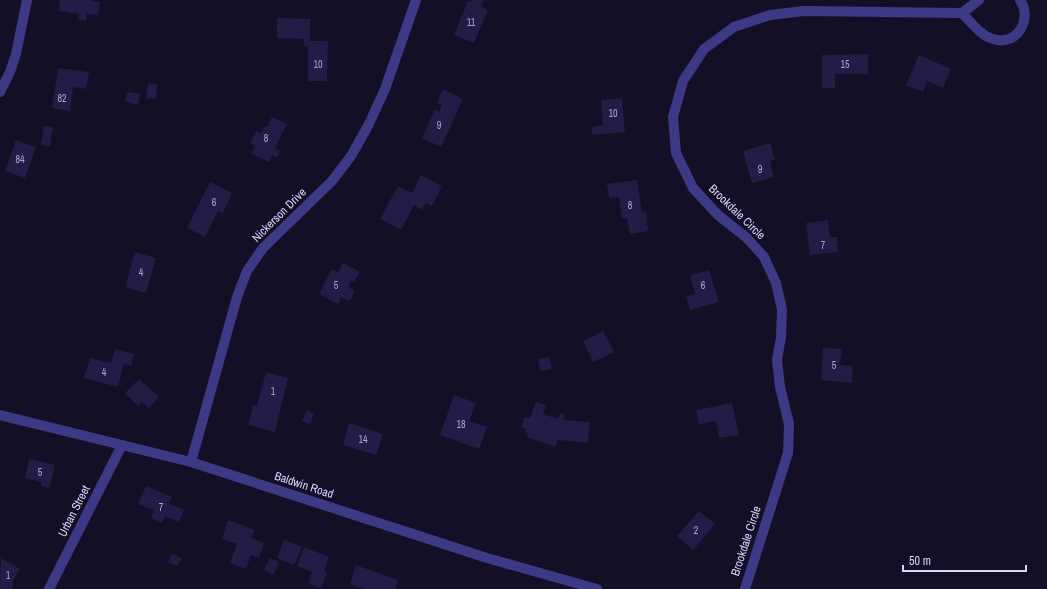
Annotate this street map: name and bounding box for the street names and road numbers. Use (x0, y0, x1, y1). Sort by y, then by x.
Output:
street label: Brookdale Circle (705, 181, 769, 243)
street label: Nickerson Drive (248, 184, 310, 246)
street label: Baldwin Road (272, 468, 336, 502)
street label: Urban Street (54, 482, 94, 539)
street label: Brookdale Circle (727, 504, 765, 578)

